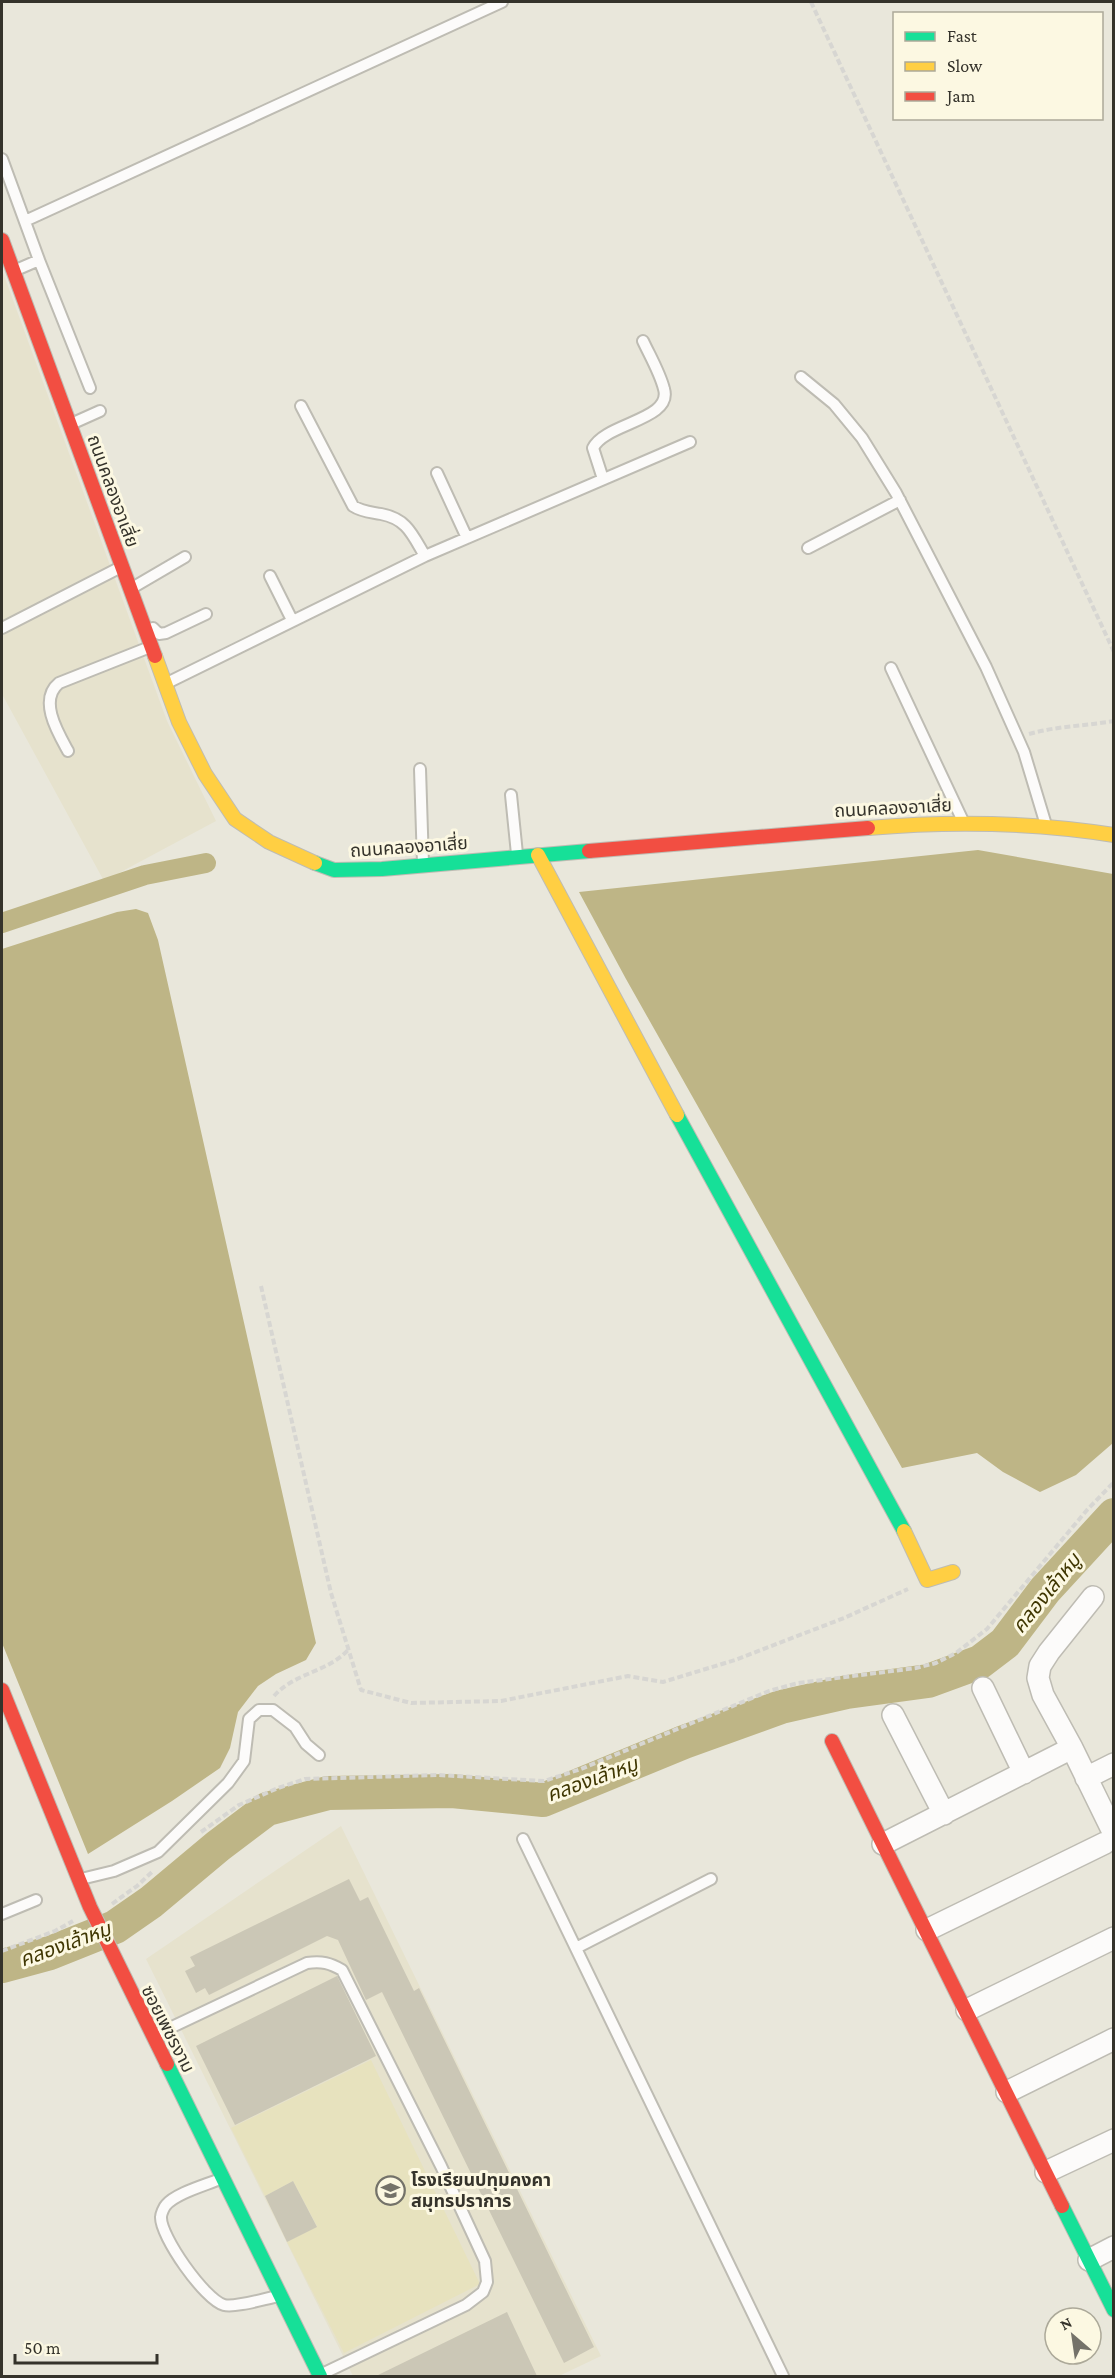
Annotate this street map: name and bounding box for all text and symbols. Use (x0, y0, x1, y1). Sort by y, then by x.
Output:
legend (893, 12, 1103, 120)
text: Fast (947, 26, 978, 46)
text: Slow (947, 56, 983, 76)
text: Jam (945, 86, 976, 106)
street label: ถนนคลองอาเสี่ย (83, 431, 145, 550)
street label: ถนนคลองอาเสี่ย (833, 792, 952, 821)
street label: ถนนคลองอาเสี่ย (349, 830, 469, 861)
water label: คลองเล้าหมู (1007, 1548, 1087, 1638)
water label: คลองเล้าหมู (544, 1752, 643, 1807)
water label: คลองเล้าหมู (17, 1917, 116, 1972)
street label: ซอยเพชรงาม (137, 1982, 199, 2076)
place label: โรงเรียนปทุมคงคา สมุทรปราการ (411, 2170, 551, 2212)
school or university icon: โรงเรียนปทุมคงคา สมุทรปราการ (374, 2174, 406, 2206)
north arrow (1043, 2306, 1103, 2366)
text: N (1057, 2313, 1075, 2333)
scale bar (15, 2327, 158, 2365)
text: 50 m (24, 2338, 61, 2358)

